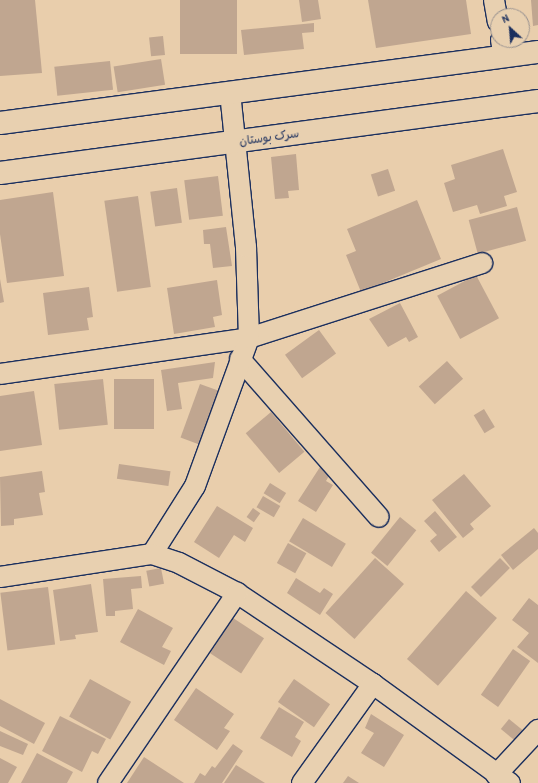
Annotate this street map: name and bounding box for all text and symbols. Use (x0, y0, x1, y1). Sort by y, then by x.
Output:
north arrow (490, 8, 530, 48)
text: N (499, 11, 511, 26)
street label: سرک بوستان (238, 126, 300, 148)

